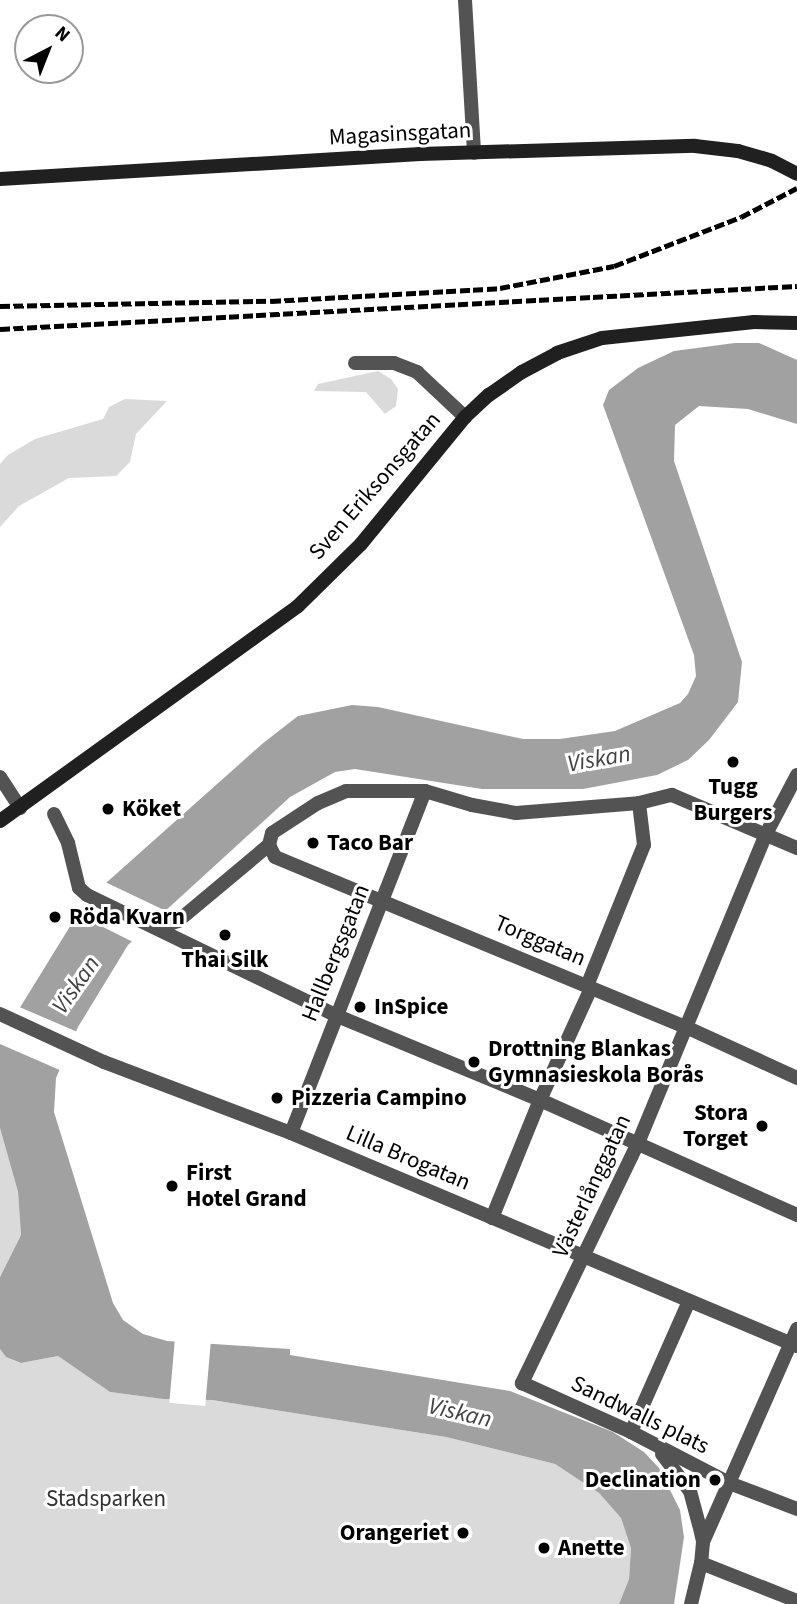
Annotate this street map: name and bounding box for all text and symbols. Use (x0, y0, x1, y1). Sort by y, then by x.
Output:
north arrow (14, 14, 84, 84)
text: N (48, 20, 76, 49)
street label: Magasinsgatan (328, 116, 472, 152)
street label: Sven Eriksonsgatan (303, 406, 447, 566)
water label: Viskan (565, 739, 633, 779)
marker: Tugg Burgers (725, 754, 741, 770)
place label: Tugg Burgers (694, 773, 772, 827)
place label: Köket (122, 795, 181, 823)
marker: Köket (100, 801, 116, 817)
place label: Taco Bar (327, 829, 413, 857)
marker: Taco Bar (305, 835, 321, 851)
street label: Hallbergsgatan (296, 880, 376, 1026)
place label: Röda Kvarn (69, 903, 185, 931)
marker: Röda Kvarn (47, 909, 63, 925)
street label: Torggatan (490, 909, 590, 973)
marker: Thai Silk (217, 927, 233, 943)
place label: Thai Silk (181, 946, 269, 974)
water label: Viskan (46, 951, 106, 1019)
place label: InSpice (374, 993, 448, 1021)
marker: InSpice (352, 999, 368, 1015)
place label: Drottning Blankas Gymnasieskola Borås (488, 1035, 704, 1089)
marker: Drottning Blankas Gymnasieskola Borås (466, 1054, 482, 1070)
place label: Pizzeria Campino (291, 1084, 467, 1112)
marker: Pizzeria Campino (269, 1090, 285, 1106)
place label: Stora Torget (683, 1099, 748, 1153)
street label: Västerlånggatan (547, 1110, 637, 1262)
marker: Stora Torget (754, 1118, 770, 1134)
street label: Lilla Brogatan (342, 1119, 474, 1197)
place label: First Hotel Grand (186, 1159, 307, 1213)
marker: First Hotel Grand (164, 1178, 180, 1194)
street label: Sandwalls plats (566, 1370, 714, 1460)
water label: Viskan (426, 1392, 494, 1434)
place label: Declination (585, 1466, 701, 1494)
marker: Declination (707, 1472, 723, 1488)
park label: Stadsparken (46, 1485, 166, 1513)
place label: Orangeriet (340, 1519, 449, 1547)
marker: Orangeriet (455, 1525, 471, 1541)
place label: Anette (558, 1534, 625, 1562)
marker: Anette (536, 1540, 552, 1556)

